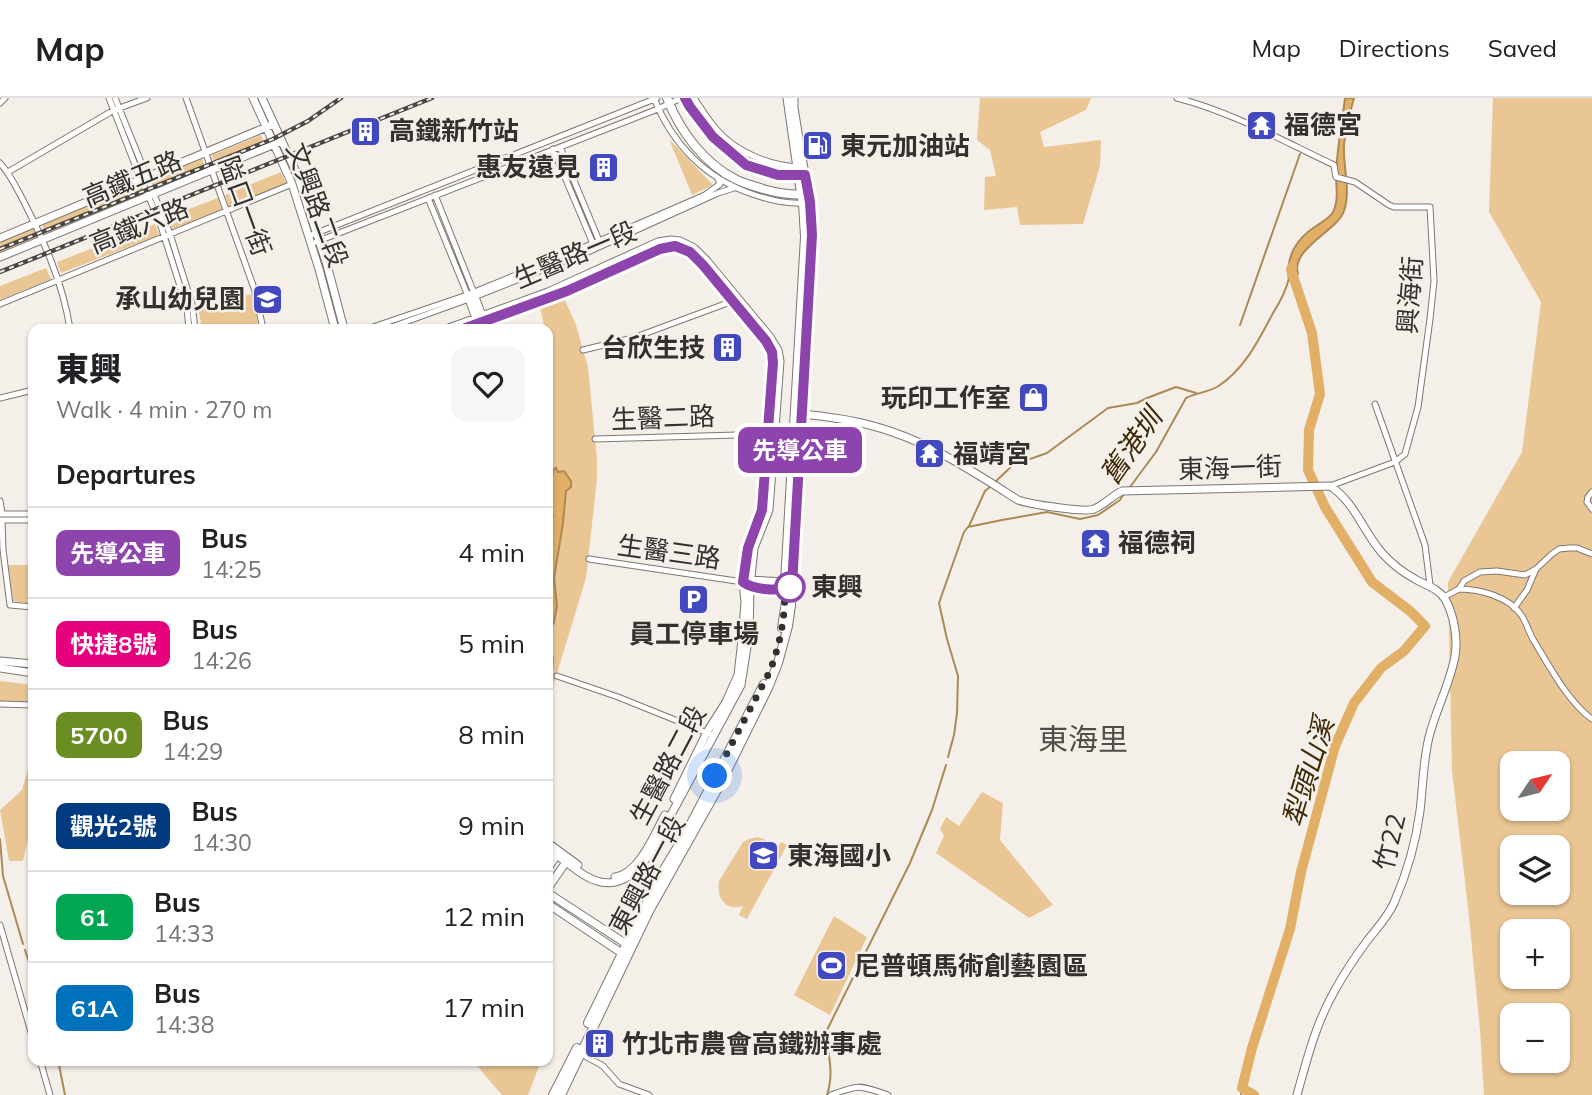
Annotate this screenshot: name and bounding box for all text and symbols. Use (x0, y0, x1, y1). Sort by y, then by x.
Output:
text: Map (35, 28, 105, 69)
text: Map (1251, 33, 1301, 63)
text: Directions (1339, 33, 1450, 63)
text: Saved (1488, 33, 1557, 63)
temple icon: 福德宮 (1244, 108, 1278, 142)
place label: 福德宮 (1284, 108, 1362, 141)
building icon: 高鐵新竹站 (349, 114, 383, 148)
place label: 高鐵新竹站 (389, 114, 519, 147)
fuel station icon: 東元加油站 (800, 129, 834, 163)
place label: 東元加油站 (840, 129, 970, 162)
street label: 文興路二段 (280, 138, 355, 272)
street label: 高鐵五路 (77, 143, 186, 214)
place label: 惠友遠見 (476, 150, 580, 183)
building icon: 惠友遠見 (586, 150, 620, 184)
street label: 隘口一街 (212, 151, 279, 260)
street label: 高鐵六路 (84, 191, 193, 260)
street label: 生醫路一段 (509, 214, 641, 295)
street label: 興海街 (1390, 255, 1429, 335)
place label: 承山幼兒園 (115, 282, 245, 315)
school or university icon: 承山幼兒園 (251, 282, 285, 316)
place label: 台欣生技 (601, 331, 705, 364)
building icon: 台欣生技 (711, 331, 745, 365)
button: heart (451, 347, 525, 421)
text: 東興 (56, 348, 122, 389)
place label: 玩印工作室 (881, 381, 1011, 414)
shop icon: 玩印工作室 (1017, 381, 1051, 415)
text: Walk · 4 min · 270 m (56, 395, 273, 424)
water label: 舊港圳 (1092, 398, 1171, 490)
street label: 生醫二路 (610, 399, 716, 436)
line badge: 先導公車 (751, 427, 849, 473)
text: 先導公車 (752, 435, 848, 465)
temple icon: 福靖宮 (913, 437, 947, 471)
place label: 福靖宮 (953, 437, 1031, 470)
street label: 東海一街 (1177, 449, 1283, 486)
text: Departures (56, 458, 196, 491)
text: Bus (201, 522, 247, 555)
temple icon: 福德祠 (1078, 526, 1112, 560)
place label: 福德祠 (1118, 526, 1196, 559)
street label: 生醫三路 (615, 528, 723, 575)
text: 4 min (458, 536, 525, 569)
text: 先導公車 (70, 538, 166, 568)
text: 14:25 (201, 555, 261, 584)
place label: 東興 (811, 570, 863, 603)
marker: 東興 (775, 572, 805, 602)
parking icon: 員工停車場 (677, 582, 711, 616)
text: Bus (191, 613, 238, 646)
place label: 員工停車場 (629, 617, 759, 650)
text: 5 min (458, 627, 525, 660)
text: 快捷8號 (70, 629, 156, 659)
text: 14:26 (191, 646, 252, 675)
street label: 生醫路二段 (622, 700, 713, 830)
text: Bus (163, 704, 209, 737)
water label: 犁頭山溪 (1274, 709, 1342, 831)
text: 8 min (458, 718, 525, 751)
text: 5700 (70, 720, 128, 750)
district label: 東海里 (1038, 720, 1128, 758)
text: 14:29 (163, 737, 223, 766)
north arrow (1500, 751, 1570, 821)
map controls (1500, 751, 1570, 1073)
your location (697, 758, 732, 793)
text: Bus (191, 795, 238, 828)
text: 9 min (458, 809, 525, 842)
street label: 東興路一段 (601, 810, 692, 940)
street label: 竹22 (1367, 810, 1412, 874)
text: 觀光2號 (70, 811, 156, 841)
text: 14:30 (191, 828, 252, 857)
button: layers (1500, 835, 1570, 905)
school or university icon: 東海國小 (747, 839, 781, 873)
place label: 東海國小 (787, 839, 891, 872)
text: Bus (154, 886, 200, 919)
text: 12 min (443, 900, 525, 933)
text: 61 (80, 902, 109, 932)
text: 14:33 (154, 919, 214, 948)
button: + (1500, 919, 1570, 989)
sports icon: 尼普頓馬術創藝園區 (814, 949, 848, 983)
place label: 尼普頓馬術創藝園區 (854, 949, 1088, 982)
text: Bus (154, 977, 200, 1010)
text: 17 min (443, 991, 525, 1024)
text: 61A (71, 993, 118, 1023)
button: − (1500, 1003, 1570, 1073)
text: 14:38 (154, 1010, 214, 1039)
building icon: 竹北市農會高鐵辦事處 (582, 1027, 616, 1061)
place label: 竹北市農會高鐵辦事處 (622, 1027, 882, 1060)

